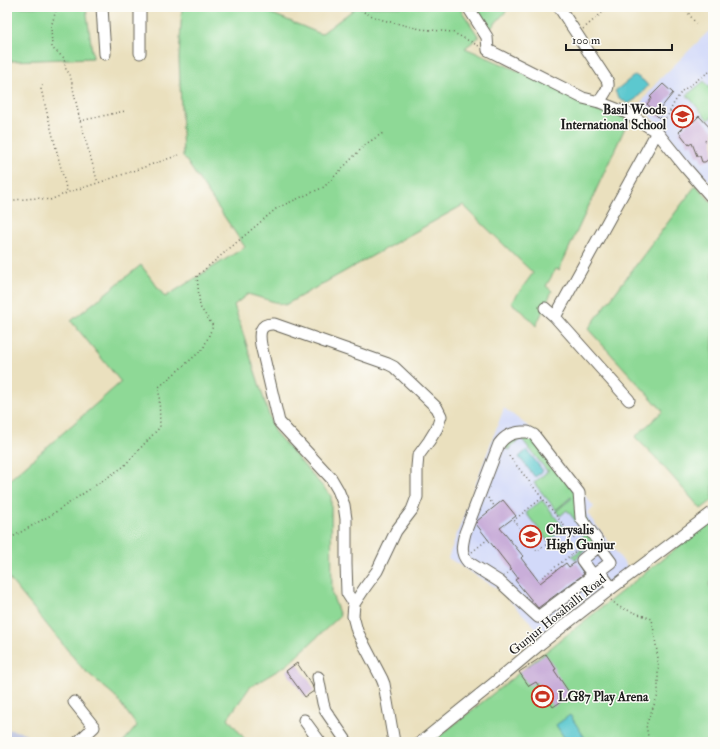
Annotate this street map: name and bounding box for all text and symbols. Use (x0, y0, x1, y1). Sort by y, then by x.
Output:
scale bar (566, 26, 672, 52)
text: 100 m (572, 33, 601, 48)
place label: Basil Woods International School (561, 102, 667, 133)
school or university icon: Basil Woods International School (669, 103, 695, 129)
place label: Chrysalis High Gunjur (546, 522, 616, 554)
school or university icon: Chrysalis High Gunjur (517, 523, 543, 549)
street label: Gunjur Hosahalli Road (506, 570, 610, 659)
sports icon: LG87 Play Arena (529, 683, 555, 709)
place label: LG87 Play Arena (558, 689, 649, 706)

